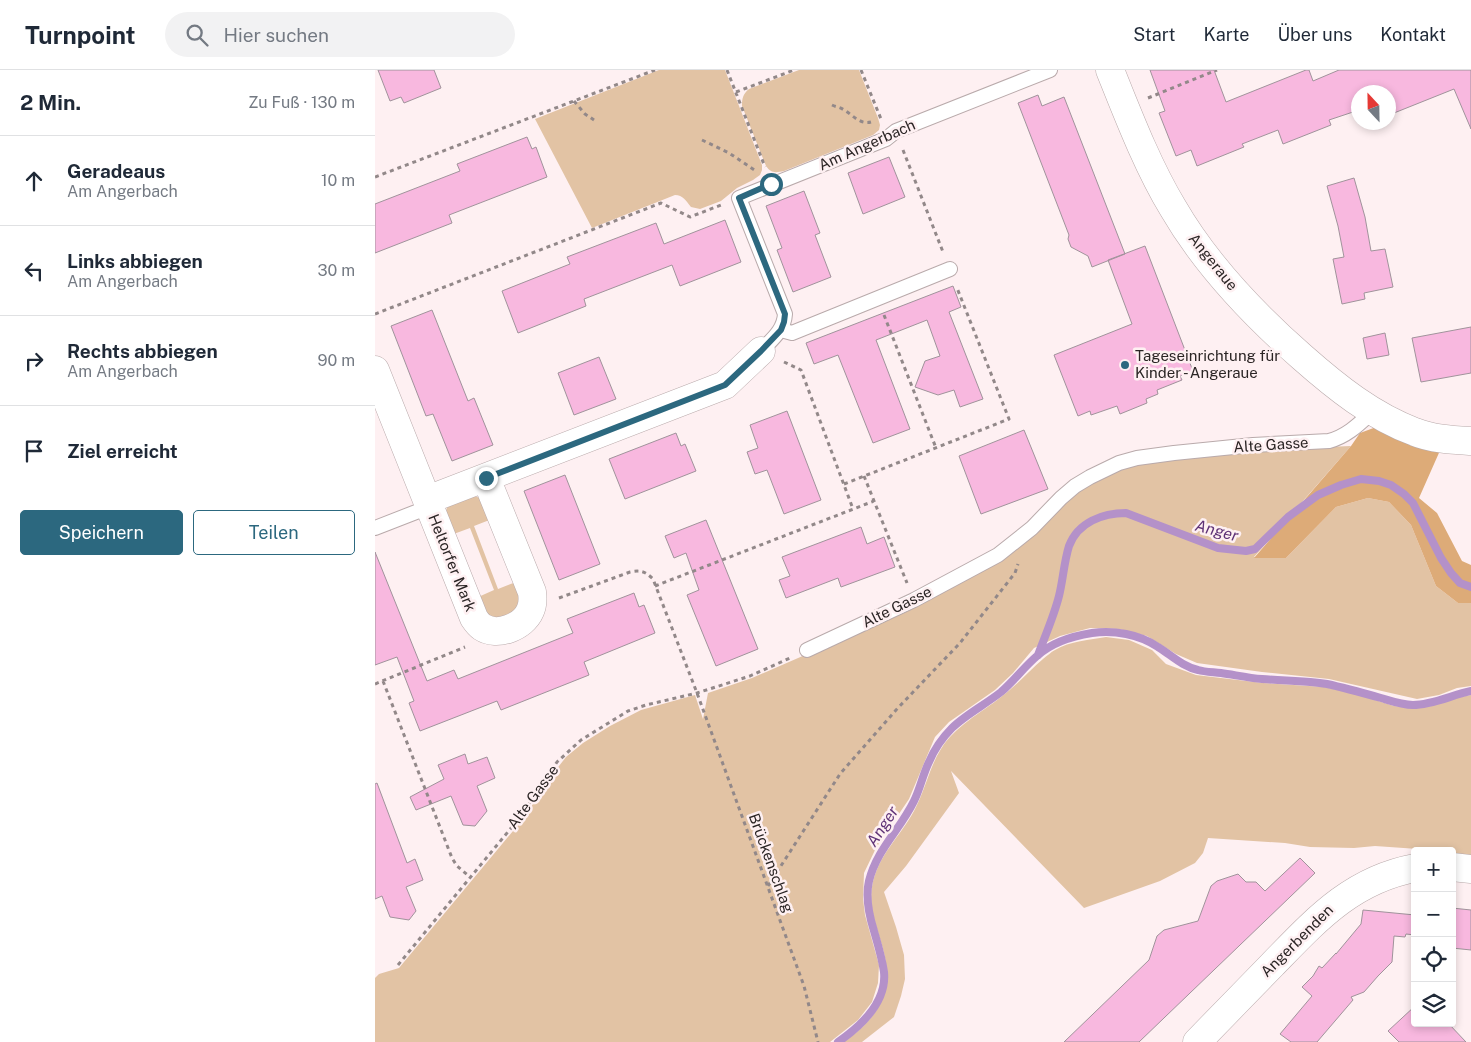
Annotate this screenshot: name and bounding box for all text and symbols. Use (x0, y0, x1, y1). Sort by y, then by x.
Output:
search box (165, 12, 515, 57)
text: Turnpoint (25, 21, 135, 49)
icon: search (183, 21, 211, 49)
text: Hier suchen (223, 24, 329, 46)
text: Start (1133, 24, 1176, 45)
text: Karte (1204, 24, 1249, 45)
text: Über uns (1277, 24, 1352, 45)
text: Kontakt (1380, 24, 1446, 45)
north arrow (1351, 85, 1396, 130)
text: 2 Min. (20, 90, 81, 115)
text: Zu Fuß · 130 m (248, 93, 355, 112)
street label: Am Angerbach (816, 116, 918, 173)
text: Geradeaus (67, 160, 165, 182)
icon: ahead (20, 167, 48, 195)
text: 10 m (321, 171, 355, 190)
route start (760, 173, 783, 196)
text: Am Angerbach (67, 182, 178, 201)
street label: Angeraue (1185, 230, 1241, 293)
text: Links abbiegen (67, 250, 203, 272)
icon: left (20, 257, 48, 285)
text: 30 m (318, 261, 355, 280)
text: Am Angerbach (67, 272, 178, 291)
text: Rechts abbiegen (67, 340, 218, 362)
icon: right (20, 347, 48, 375)
place label: Tageseinrichtung für Kinder - Angeraue (1135, 347, 1280, 381)
text: 90 m (318, 351, 355, 370)
marker: Tageseinrichtung für Kinder - Angeraue (1119, 359, 1131, 371)
text: Am Angerbach (67, 362, 178, 381)
street label: Alte Gasse (1233, 433, 1309, 456)
icon: arrive (20, 437, 48, 465)
text: Ziel erreicht (67, 440, 178, 462)
route end (475, 467, 498, 490)
button: Speichern (20, 510, 183, 555)
button: Teilen (193, 510, 355, 555)
street label: Heltorfer Mark (425, 512, 480, 614)
water label: Anger (1193, 516, 1241, 546)
street label: Alte Gasse (859, 582, 934, 631)
street label: Alte Gasse (504, 761, 562, 832)
water label: Anger (863, 802, 903, 850)
street label: Brückenschlag (746, 811, 797, 915)
map controls (1411, 847, 1456, 1027)
button: + (1411, 847, 1456, 892)
button: − (1411, 892, 1456, 937)
street label: Angerbenden (1257, 901, 1336, 980)
button: locate (1411, 937, 1456, 982)
button: layers (1411, 982, 1456, 1027)

